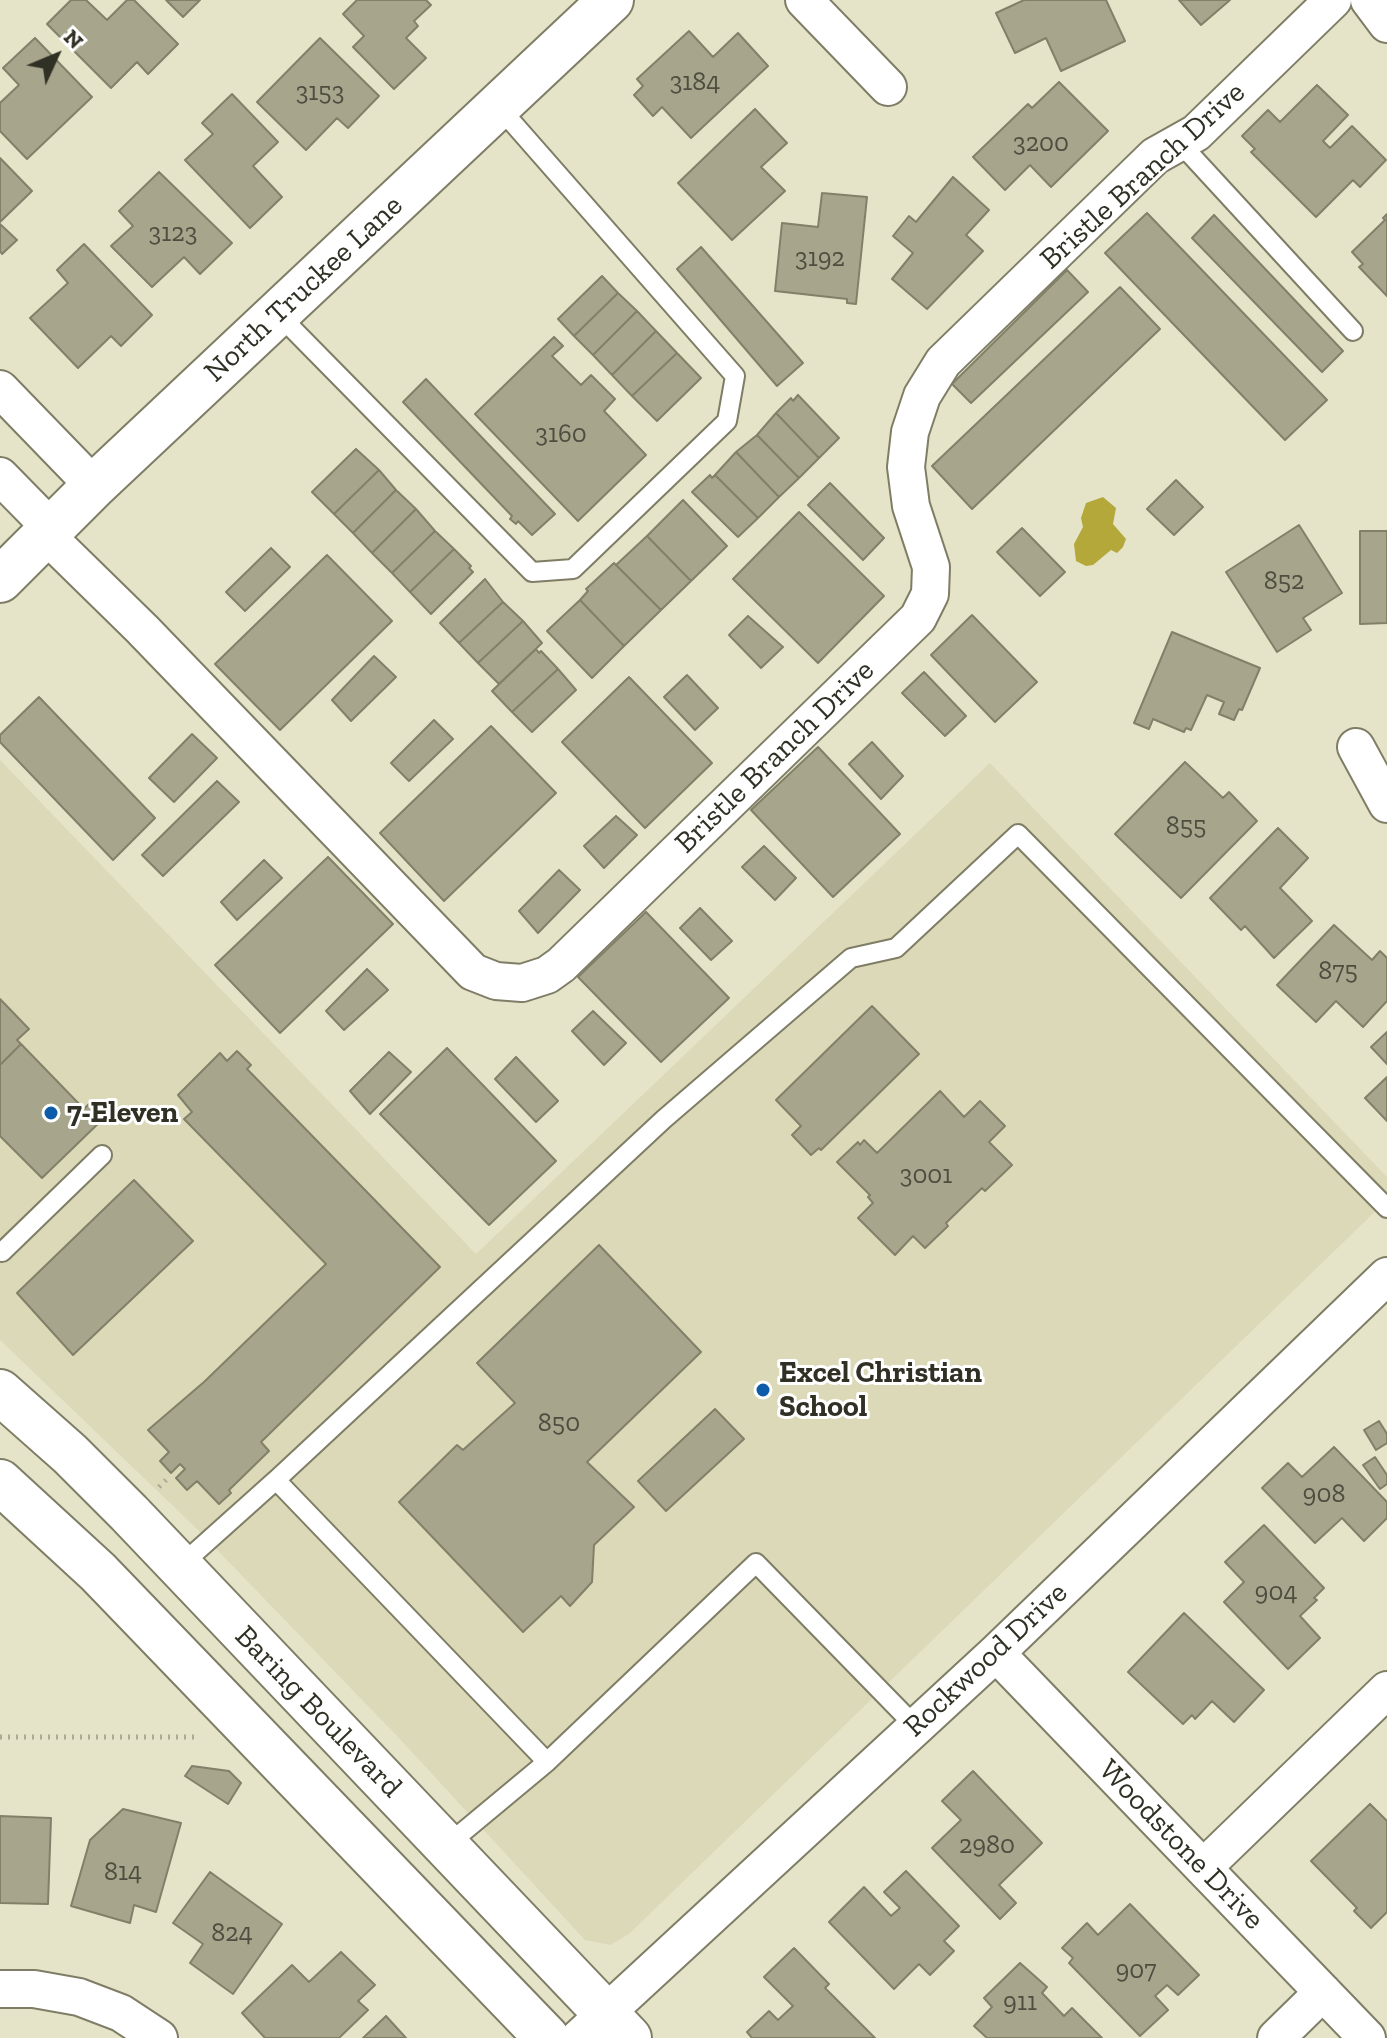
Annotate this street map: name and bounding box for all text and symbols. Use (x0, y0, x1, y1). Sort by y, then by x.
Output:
north arrow (16, 16, 96, 96)
text: N (58, 24, 89, 54)
house number: 3184 (670, 67, 720, 99)
street label: Bristle Branch Drive (1033, 75, 1253, 277)
house number: 3153 (296, 77, 344, 109)
house number: 3200 (1013, 128, 1069, 160)
street label: North Truckee Lane (197, 188, 411, 390)
house number: 3123 (149, 218, 197, 250)
house number: 3192 (795, 243, 845, 275)
house number: 3160 (535, 419, 587, 451)
house number: 852 (1264, 566, 1304, 598)
street label: Bristle Branch Drive (668, 653, 882, 861)
house number: 855 (1166, 811, 1206, 843)
house number: 875 (1318, 956, 1358, 988)
place label: 7-Eleven (67, 1095, 178, 1131)
marker: 7-Eleven (42, 1104, 60, 1122)
house number: 3001 (900, 1160, 952, 1192)
place label: Excel Christian School (779, 1355, 982, 1426)
marker: Excel Christian School (754, 1381, 772, 1399)
house number: 850 (538, 1408, 580, 1440)
house number: 908 (1303, 1479, 1345, 1511)
street label: Rockwood Drive (897, 1575, 1075, 1745)
house number: 904 (1255, 1577, 1297, 1609)
street label: Baring Boulevard (227, 1619, 409, 1805)
street label: Woodstone Drive (1091, 1753, 1271, 1937)
house number: 2980 (959, 1830, 1015, 1862)
house number: 814 (104, 1857, 142, 1889)
house number: 824 (211, 1918, 253, 1950)
house number: 907 (1115, 1955, 1157, 1987)
house number: 911 (1003, 1987, 1037, 2019)

